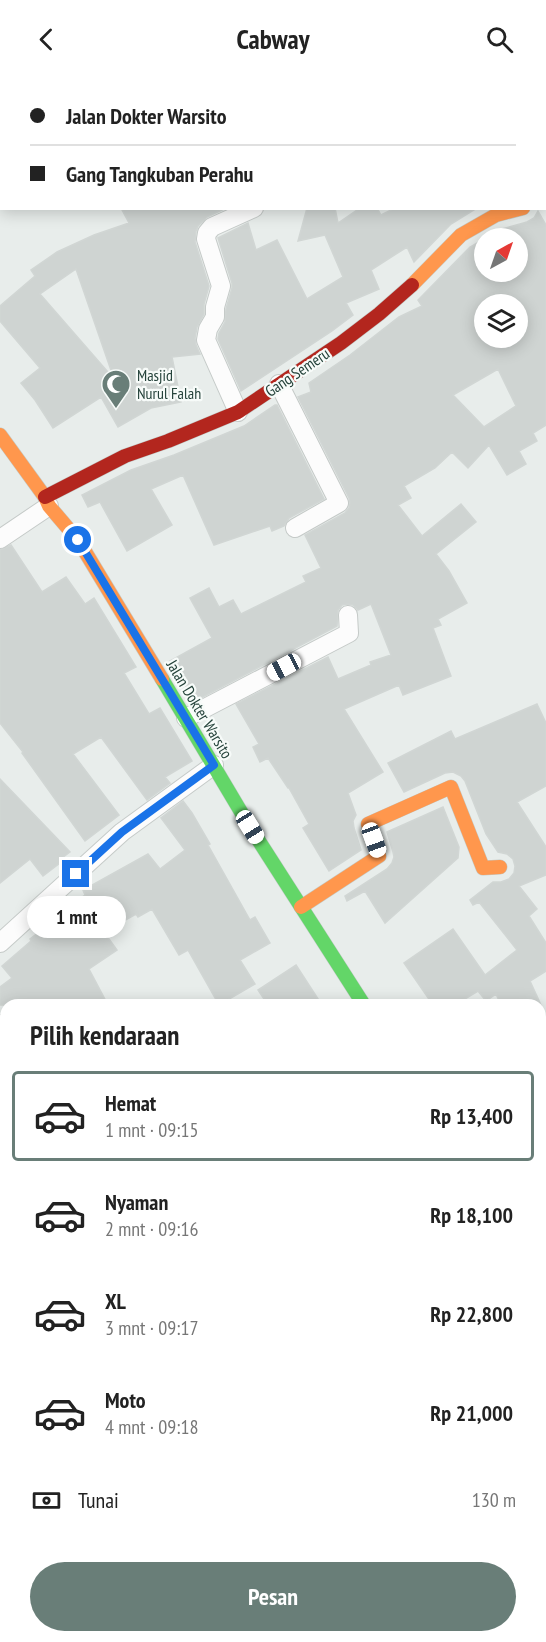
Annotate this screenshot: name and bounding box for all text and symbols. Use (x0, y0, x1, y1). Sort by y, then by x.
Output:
text: Cabway (236, 22, 310, 56)
icon: back (30, 23, 63, 56)
icon: search (483, 23, 516, 56)
text: Jalan Dokter Warsito (66, 102, 226, 130)
text: Gang Tangkuban Perahu (66, 160, 253, 188)
north arrow (474, 228, 528, 282)
map controls (474, 228, 528, 348)
button: layers (474, 294, 528, 348)
street label: Gang Semeru (261, 343, 333, 401)
place label: Masjid Nurul Falah (137, 365, 201, 403)
mosque icon: Masjid Nurul Falah (100, 368, 132, 410)
route start (64, 526, 91, 553)
car (264, 651, 304, 683)
street label: Jalan Dokter Warsito (162, 655, 237, 762)
car (233, 807, 267, 847)
car (359, 820, 389, 860)
route end (62, 860, 89, 887)
callout: 1 mnt (26, 895, 125, 937)
text: 1 mnt (56, 904, 97, 930)
text: Pilih kendaraan (30, 1018, 179, 1052)
icon: car (33, 1089, 87, 1143)
text: Hemat (105, 1089, 156, 1117)
text: Rp 13,400 (430, 1102, 513, 1130)
text: 1 mnt · 09:15 (105, 1117, 198, 1143)
icon: car (33, 1188, 87, 1242)
text: Nyaman (105, 1188, 168, 1216)
text: Rp 18,100 (430, 1201, 513, 1229)
text: 2 mnt · 09:16 (105, 1216, 198, 1242)
icon: car (33, 1287, 87, 1341)
text: XL (105, 1287, 126, 1315)
text: Rp 22,800 (430, 1300, 513, 1328)
text: 3 mnt · 09:17 (105, 1315, 198, 1341)
icon: car (33, 1386, 87, 1440)
text: Moto (105, 1386, 146, 1414)
text: Rp 21,000 (430, 1399, 513, 1427)
text: 4 mnt · 09:18 (105, 1414, 198, 1440)
icon: cash (30, 1484, 63, 1517)
text: Tunai (78, 1486, 119, 1514)
text: 130 m (472, 1487, 516, 1513)
button: Pesan (30, 1562, 516, 1631)

